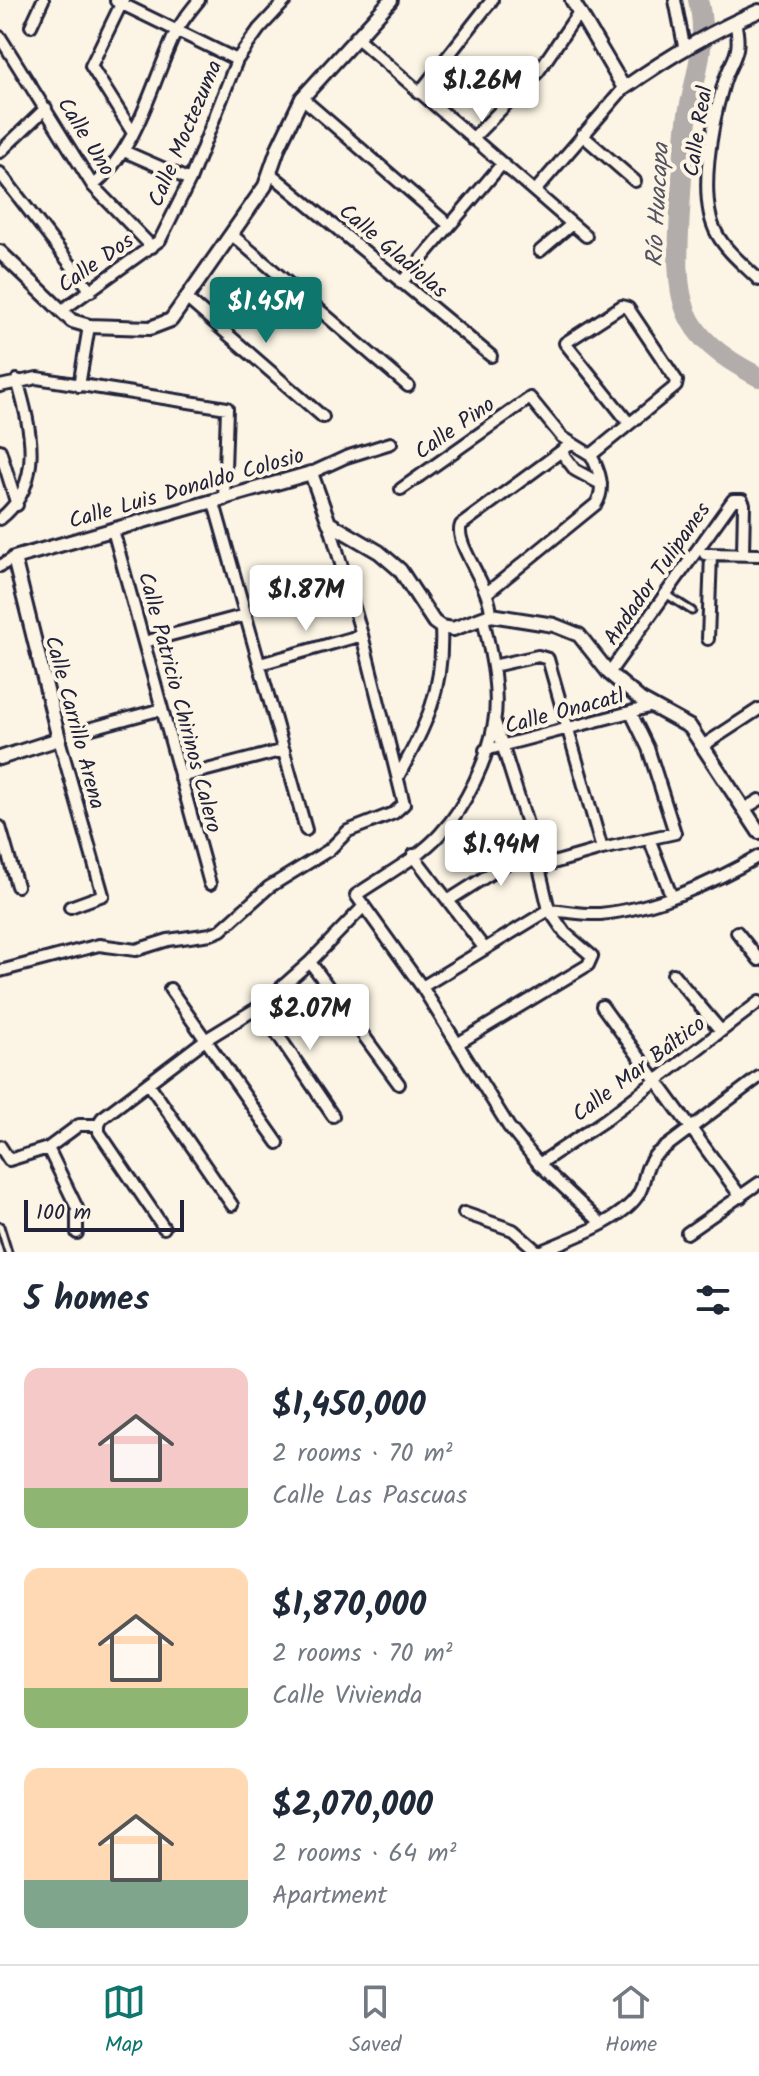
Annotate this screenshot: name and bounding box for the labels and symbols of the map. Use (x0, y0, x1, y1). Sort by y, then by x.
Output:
street label: Calle Moctezuma (140, 55, 233, 213)
pin: $1.26M (417, 56, 547, 124)
street label: Calle Real (675, 83, 724, 179)
street label: Calle Uno (47, 91, 123, 184)
water label: Río Huacapa (636, 141, 681, 268)
street label: Calle Gladiolas (330, 196, 455, 309)
street label: Calle Dos (51, 225, 142, 303)
pin: $1.45M (201, 277, 331, 345)
street label: Calle Pino (408, 388, 503, 470)
street label: Calle Luis Donaldo Colosio (65, 439, 309, 540)
street label: Andador Tulipanes (595, 495, 721, 653)
pin: $1.87M (241, 565, 371, 633)
street label: Calle Patricio Chirinos Calero (127, 568, 230, 837)
street label: Calle Carrillo Arena (34, 632, 114, 813)
street label: Calle Onacatl (501, 679, 629, 745)
pin: $1.94M (436, 820, 566, 888)
pin: $2.07M (245, 984, 375, 1052)
street label: Calle Mar Báltico (565, 1008, 714, 1132)
scale bar (24, 1196, 184, 1232)

